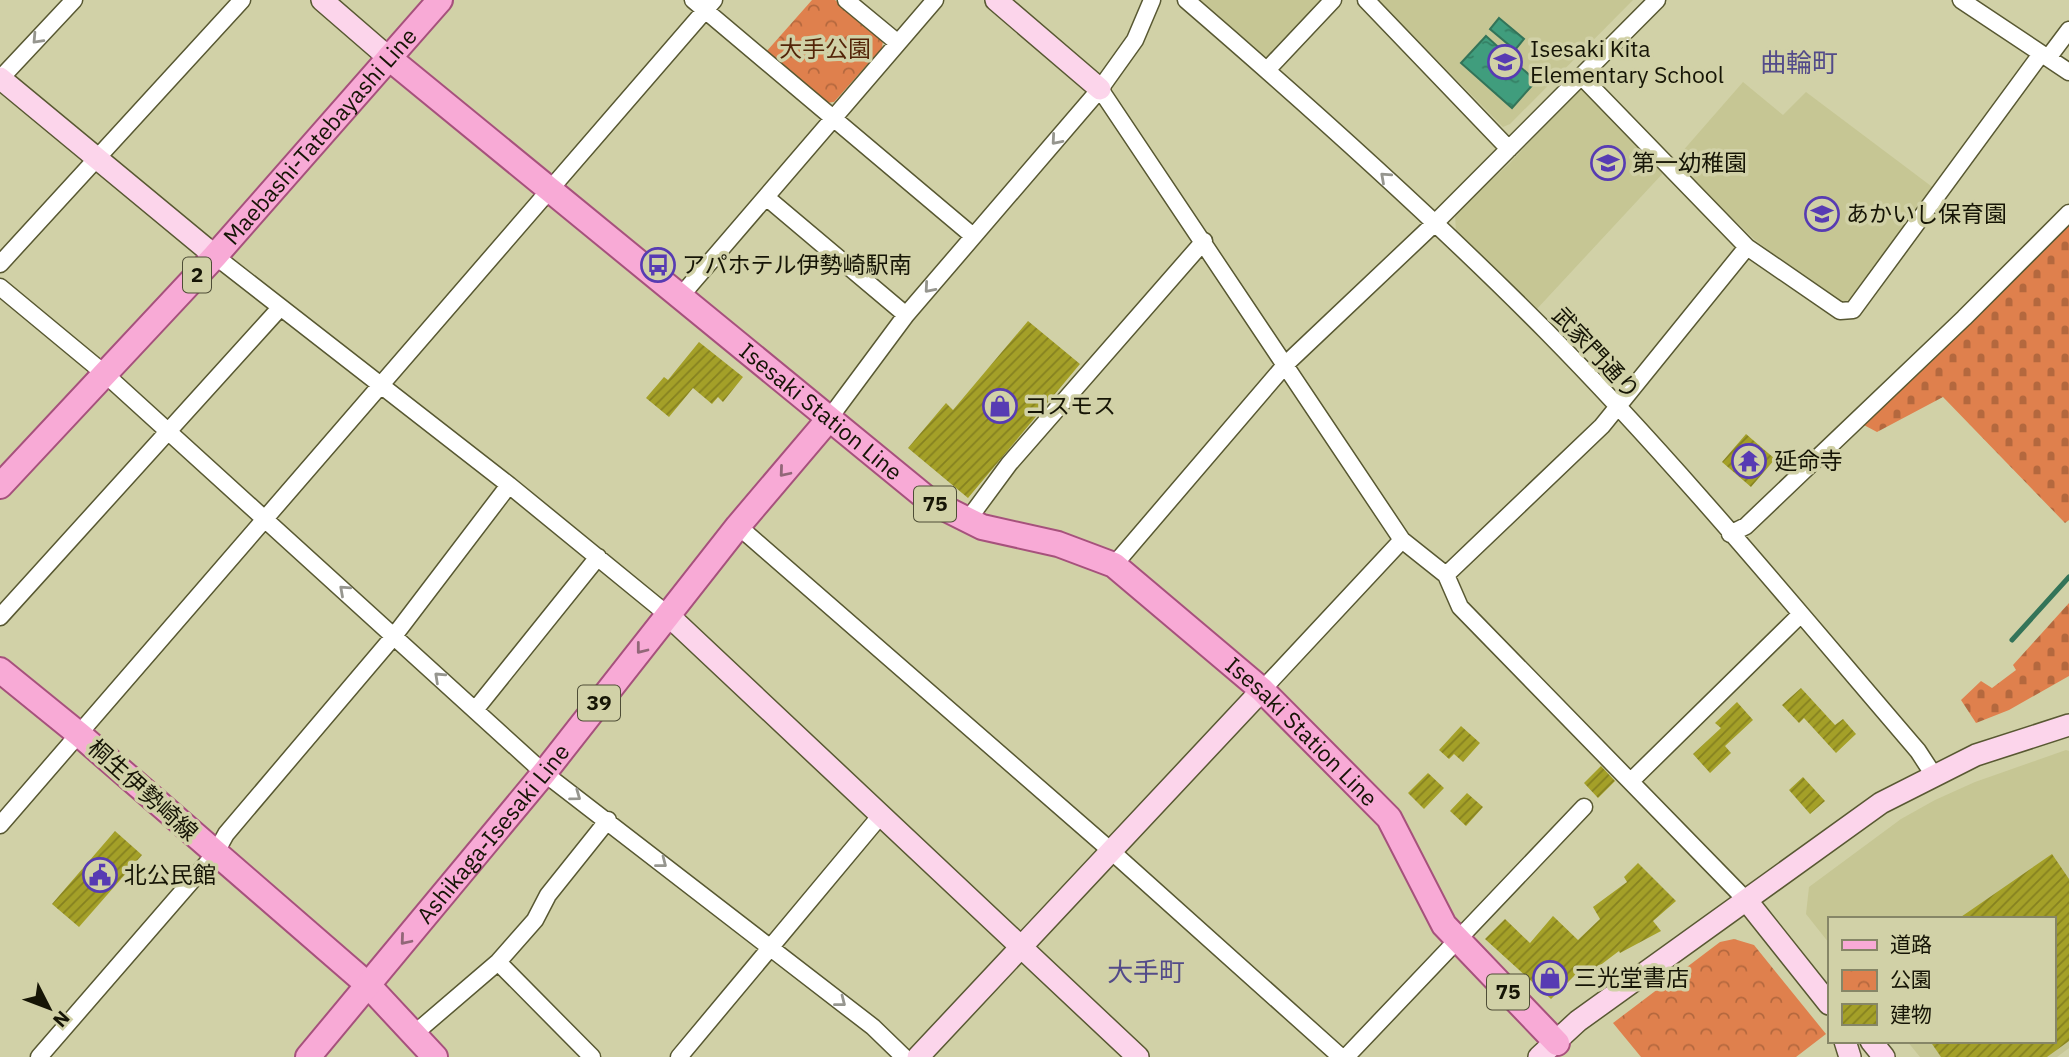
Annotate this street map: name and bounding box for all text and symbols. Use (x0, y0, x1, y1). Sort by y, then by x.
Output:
street label: Maebashi-Tatebayashi Line (216, 21, 423, 251)
one-way arrow (33, 31, 46, 44)
park label: 大手公園 (779, 33, 871, 63)
place label: Isesaki Kita Elementary School (1530, 33, 1724, 89)
school or university icon: Isesaki Kita Elementary School (1486, 43, 1524, 81)
district label: 曲輪町 (1760, 45, 1838, 79)
one-way arrow (1052, 132, 1064, 145)
school or university icon: 第一幼稚園 (1589, 144, 1627, 182)
place label: 第一幼稚園 (1632, 147, 1747, 177)
one-way arrow (1380, 172, 1393, 185)
school or university icon: あかいし保育園 (1803, 195, 1841, 233)
place label: あかいし保育園 (1846, 198, 2007, 228)
bus stop icon: アパホテル伊勢崎駅南 (639, 246, 677, 284)
place label: アパホテル伊勢崎駅南 (682, 249, 912, 279)
road number: 2 (183, 258, 211, 292)
one-way arrow (925, 280, 937, 293)
street label: 武家門通り (1547, 300, 1647, 405)
street label: Isesaki Station Line (734, 335, 909, 486)
shop icon: コスモス (981, 387, 1019, 425)
place label: コスモス (1024, 390, 1116, 420)
temple icon: 延命寺 (1730, 442, 1768, 480)
place label: 延命寺 (1774, 445, 1843, 475)
one-way arrow (780, 464, 792, 477)
road number: 75 (914, 486, 956, 522)
one-way arrow (339, 585, 352, 598)
one-way arrow (637, 641, 649, 654)
street label: Isesaki Station Line (1220, 650, 1385, 812)
one-way arrow (434, 673, 447, 685)
road number: 39 (578, 686, 620, 720)
street label: 桐生伊勢崎線 (82, 732, 205, 847)
street label: Ashikaga-Isesaki Line (409, 737, 575, 929)
one-way arrow (568, 788, 581, 801)
one-way arrow (654, 854, 667, 867)
public building icon: 北公民館 (81, 856, 119, 894)
place label: 北公民館 (124, 859, 216, 889)
legend (1828, 917, 2055, 1043)
text: 道路 (1890, 930, 1932, 958)
one-way arrow (400, 932, 413, 944)
district label: 大手町 (1107, 954, 1185, 988)
shop icon: 三光堂書店 (1531, 959, 1569, 997)
place label: 三光堂書店 (1574, 962, 1689, 992)
text: 公園 (1890, 965, 1932, 993)
north arrow (14, 973, 84, 1043)
road number: 75 (1487, 974, 1529, 1010)
one-way arrow (834, 994, 846, 1007)
text: 建物 (1890, 1000, 1932, 1028)
text: N (48, 1006, 75, 1033)

